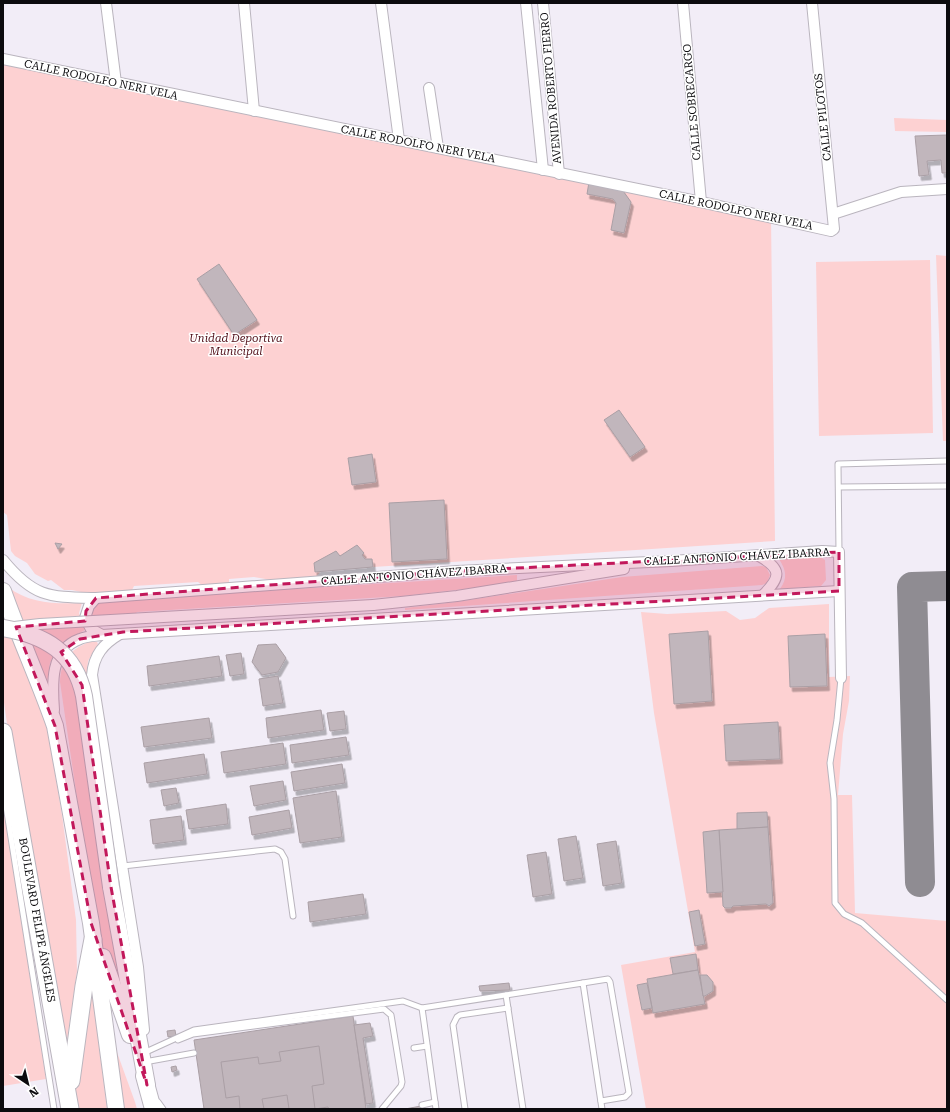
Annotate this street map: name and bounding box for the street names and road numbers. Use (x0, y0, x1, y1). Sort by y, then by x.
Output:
street label: AVENIDA ROBERTO FIERRO (538, 11, 564, 164)
street label: CALLE SOBRECARGO (680, 43, 704, 161)
street label: CALLE RODOLFO NERI VELA (23, 57, 180, 103)
street label: CALLE PILOTOS (812, 72, 834, 162)
street label: CALLE RODOLFO NERI VELA (340, 123, 497, 165)
street label: CALLE RODOLFO NERI VELA (658, 187, 815, 233)
street label: CALLE ANTONIO CHÁVEZ IBARRA (644, 545, 831, 568)
street label: CALLE ANTONIO CHÁVEZ IBARRA (321, 561, 508, 588)
street label: BOULEVARD FELIPE ÁNGELES (16, 837, 59, 1003)

